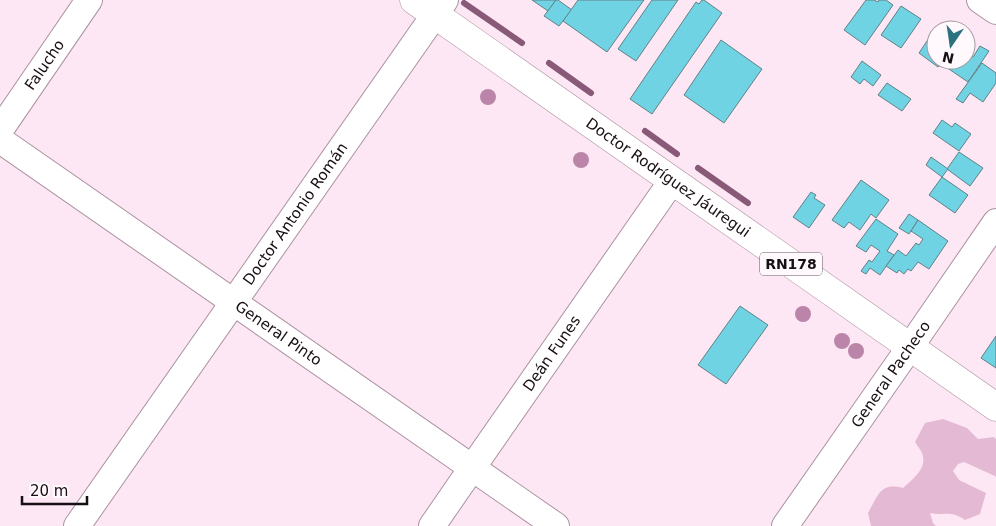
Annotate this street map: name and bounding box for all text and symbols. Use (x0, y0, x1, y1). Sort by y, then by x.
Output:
north arrow (926, 20, 976, 70)
street label: Falucho (21, 36, 68, 93)
text: N (941, 49, 956, 67)
street label: Doctor Rodríguez Jáuregui (582, 114, 754, 241)
street label: Doctor Antonio Román (239, 139, 351, 289)
road number: RN178 (760, 252, 822, 276)
street label: General Pinto (232, 297, 325, 370)
street label: Deán Funes (519, 312, 584, 395)
street label: General Pacheco (847, 317, 934, 431)
scale bar (22, 474, 88, 506)
text: 20 m (30, 482, 68, 500)

